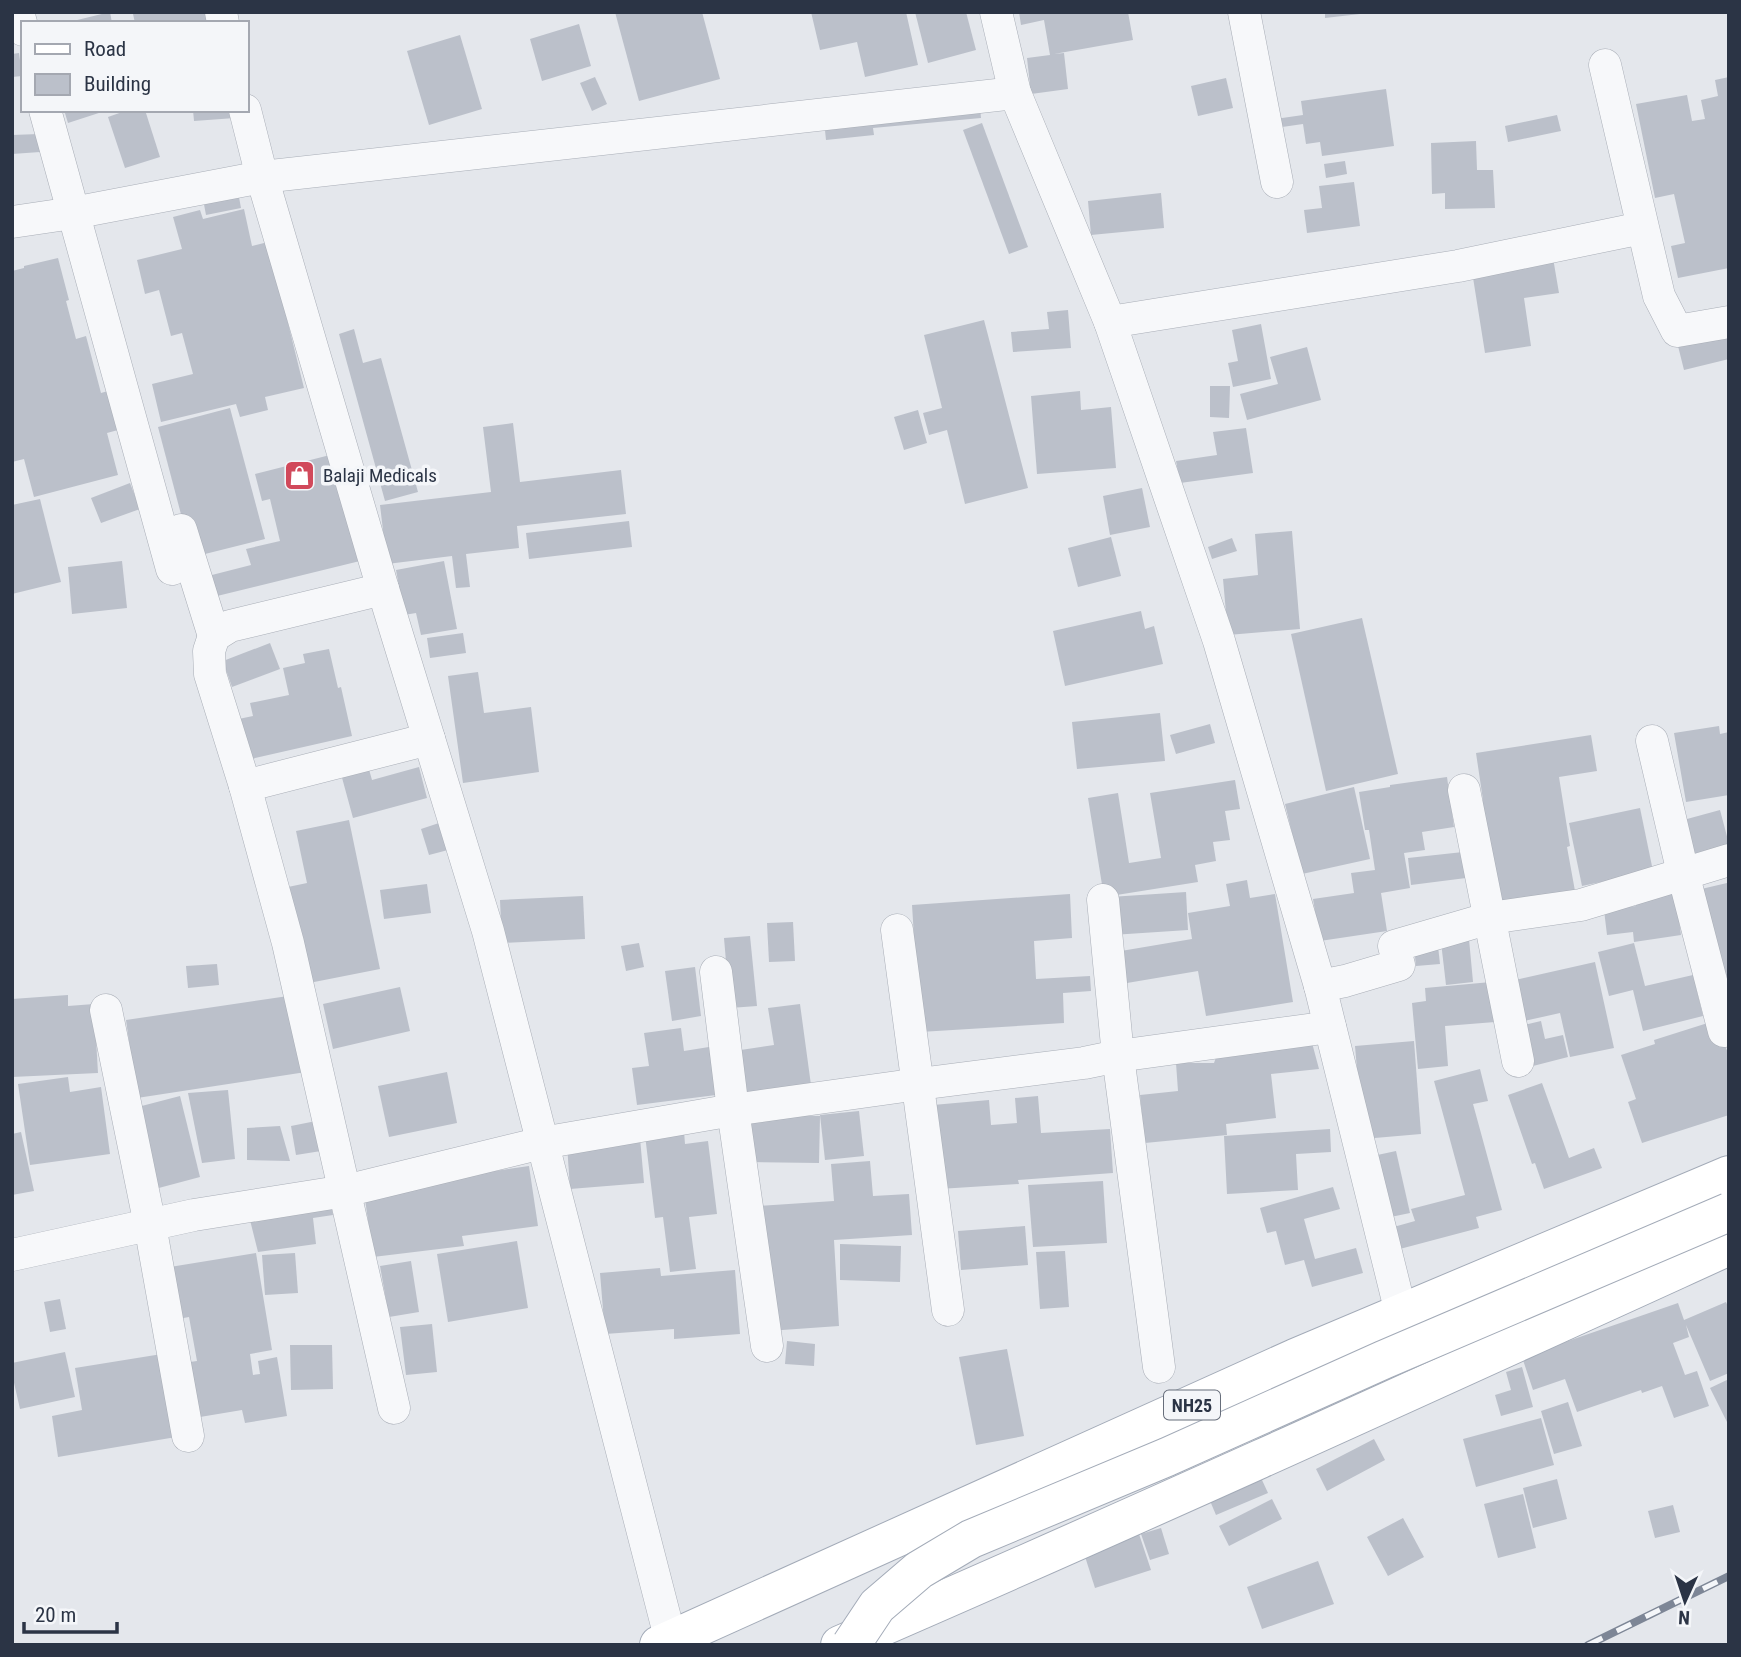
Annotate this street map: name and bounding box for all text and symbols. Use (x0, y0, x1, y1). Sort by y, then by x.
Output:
legend (21, 21, 248, 112)
text: Road (84, 37, 126, 61)
text: Building (84, 72, 151, 96)
shop icon: Balaji Medicals (283, 458, 317, 492)
place label: Balaji Medicals (323, 464, 437, 487)
road number: NH25 (1164, 1390, 1220, 1420)
north arrow (1650, 1566, 1720, 1636)
scale bar (24, 1590, 117, 1634)
text: 20 m (35, 1603, 76, 1627)
text: N (1678, 1606, 1691, 1629)

